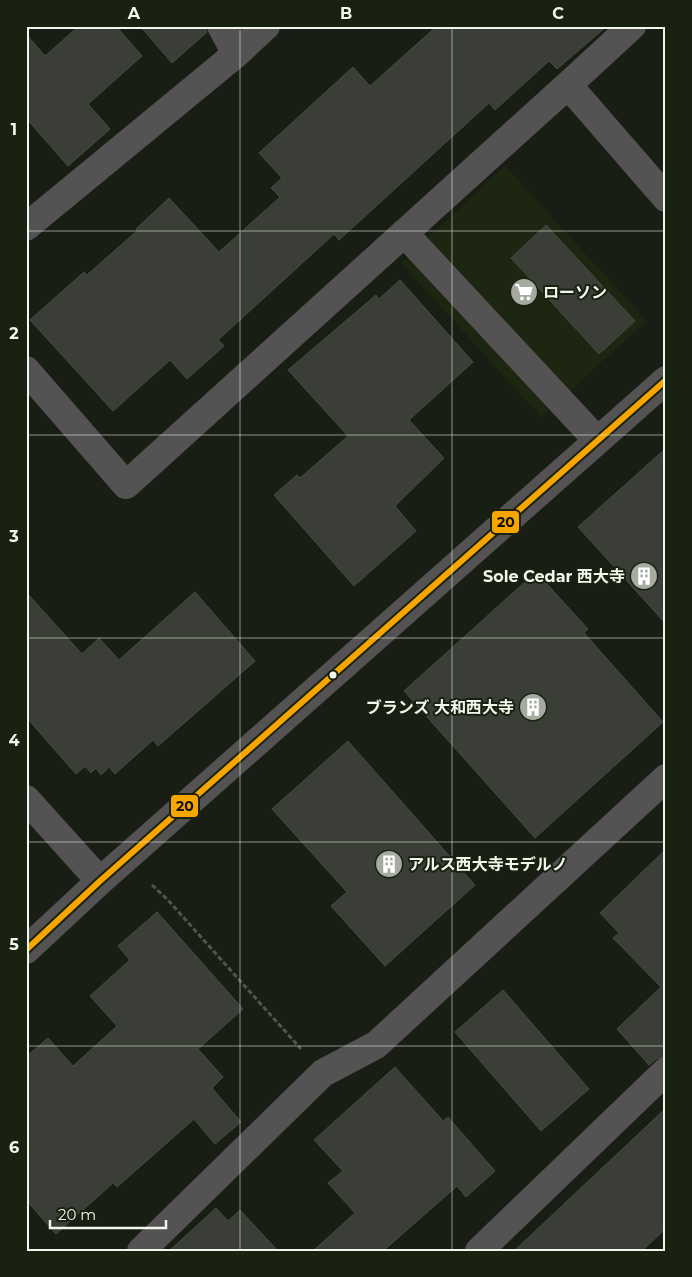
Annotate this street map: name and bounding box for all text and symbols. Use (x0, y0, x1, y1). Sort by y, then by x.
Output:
text: A (127, 4, 141, 23)
text: B (340, 4, 352, 23)
text: C (552, 4, 564, 23)
text: 1 (11, 120, 17, 139)
supermarket icon: ローソン (509, 277, 539, 307)
place label: ローソン (543, 283, 607, 302)
text: 2 (9, 324, 19, 343)
line badge: 20 (491, 510, 520, 534)
text: 20 (497, 513, 515, 531)
text: 3 (8, 527, 19, 546)
building icon: Sole Cedar 西大寺 (629, 561, 659, 591)
place label: Sole Cedar 西大寺 (483, 567, 625, 586)
unlabelled marker (328, 670, 338, 680)
building icon: ブランズ 大和西大寺 (518, 692, 548, 722)
place label: ブランズ 大和西大寺 (366, 698, 514, 717)
text: 4 (8, 731, 20, 750)
line badge: 20 (170, 794, 199, 818)
text: 20 (176, 797, 194, 815)
building icon: アルス西大寺モデルノ (374, 849, 404, 879)
place label: アルス西大寺モデルノ (408, 855, 568, 874)
text: 5 (9, 935, 19, 954)
text: 6 (9, 1138, 19, 1157)
scale bar (50, 1197, 166, 1229)
text: 20 m (58, 1205, 96, 1224)

